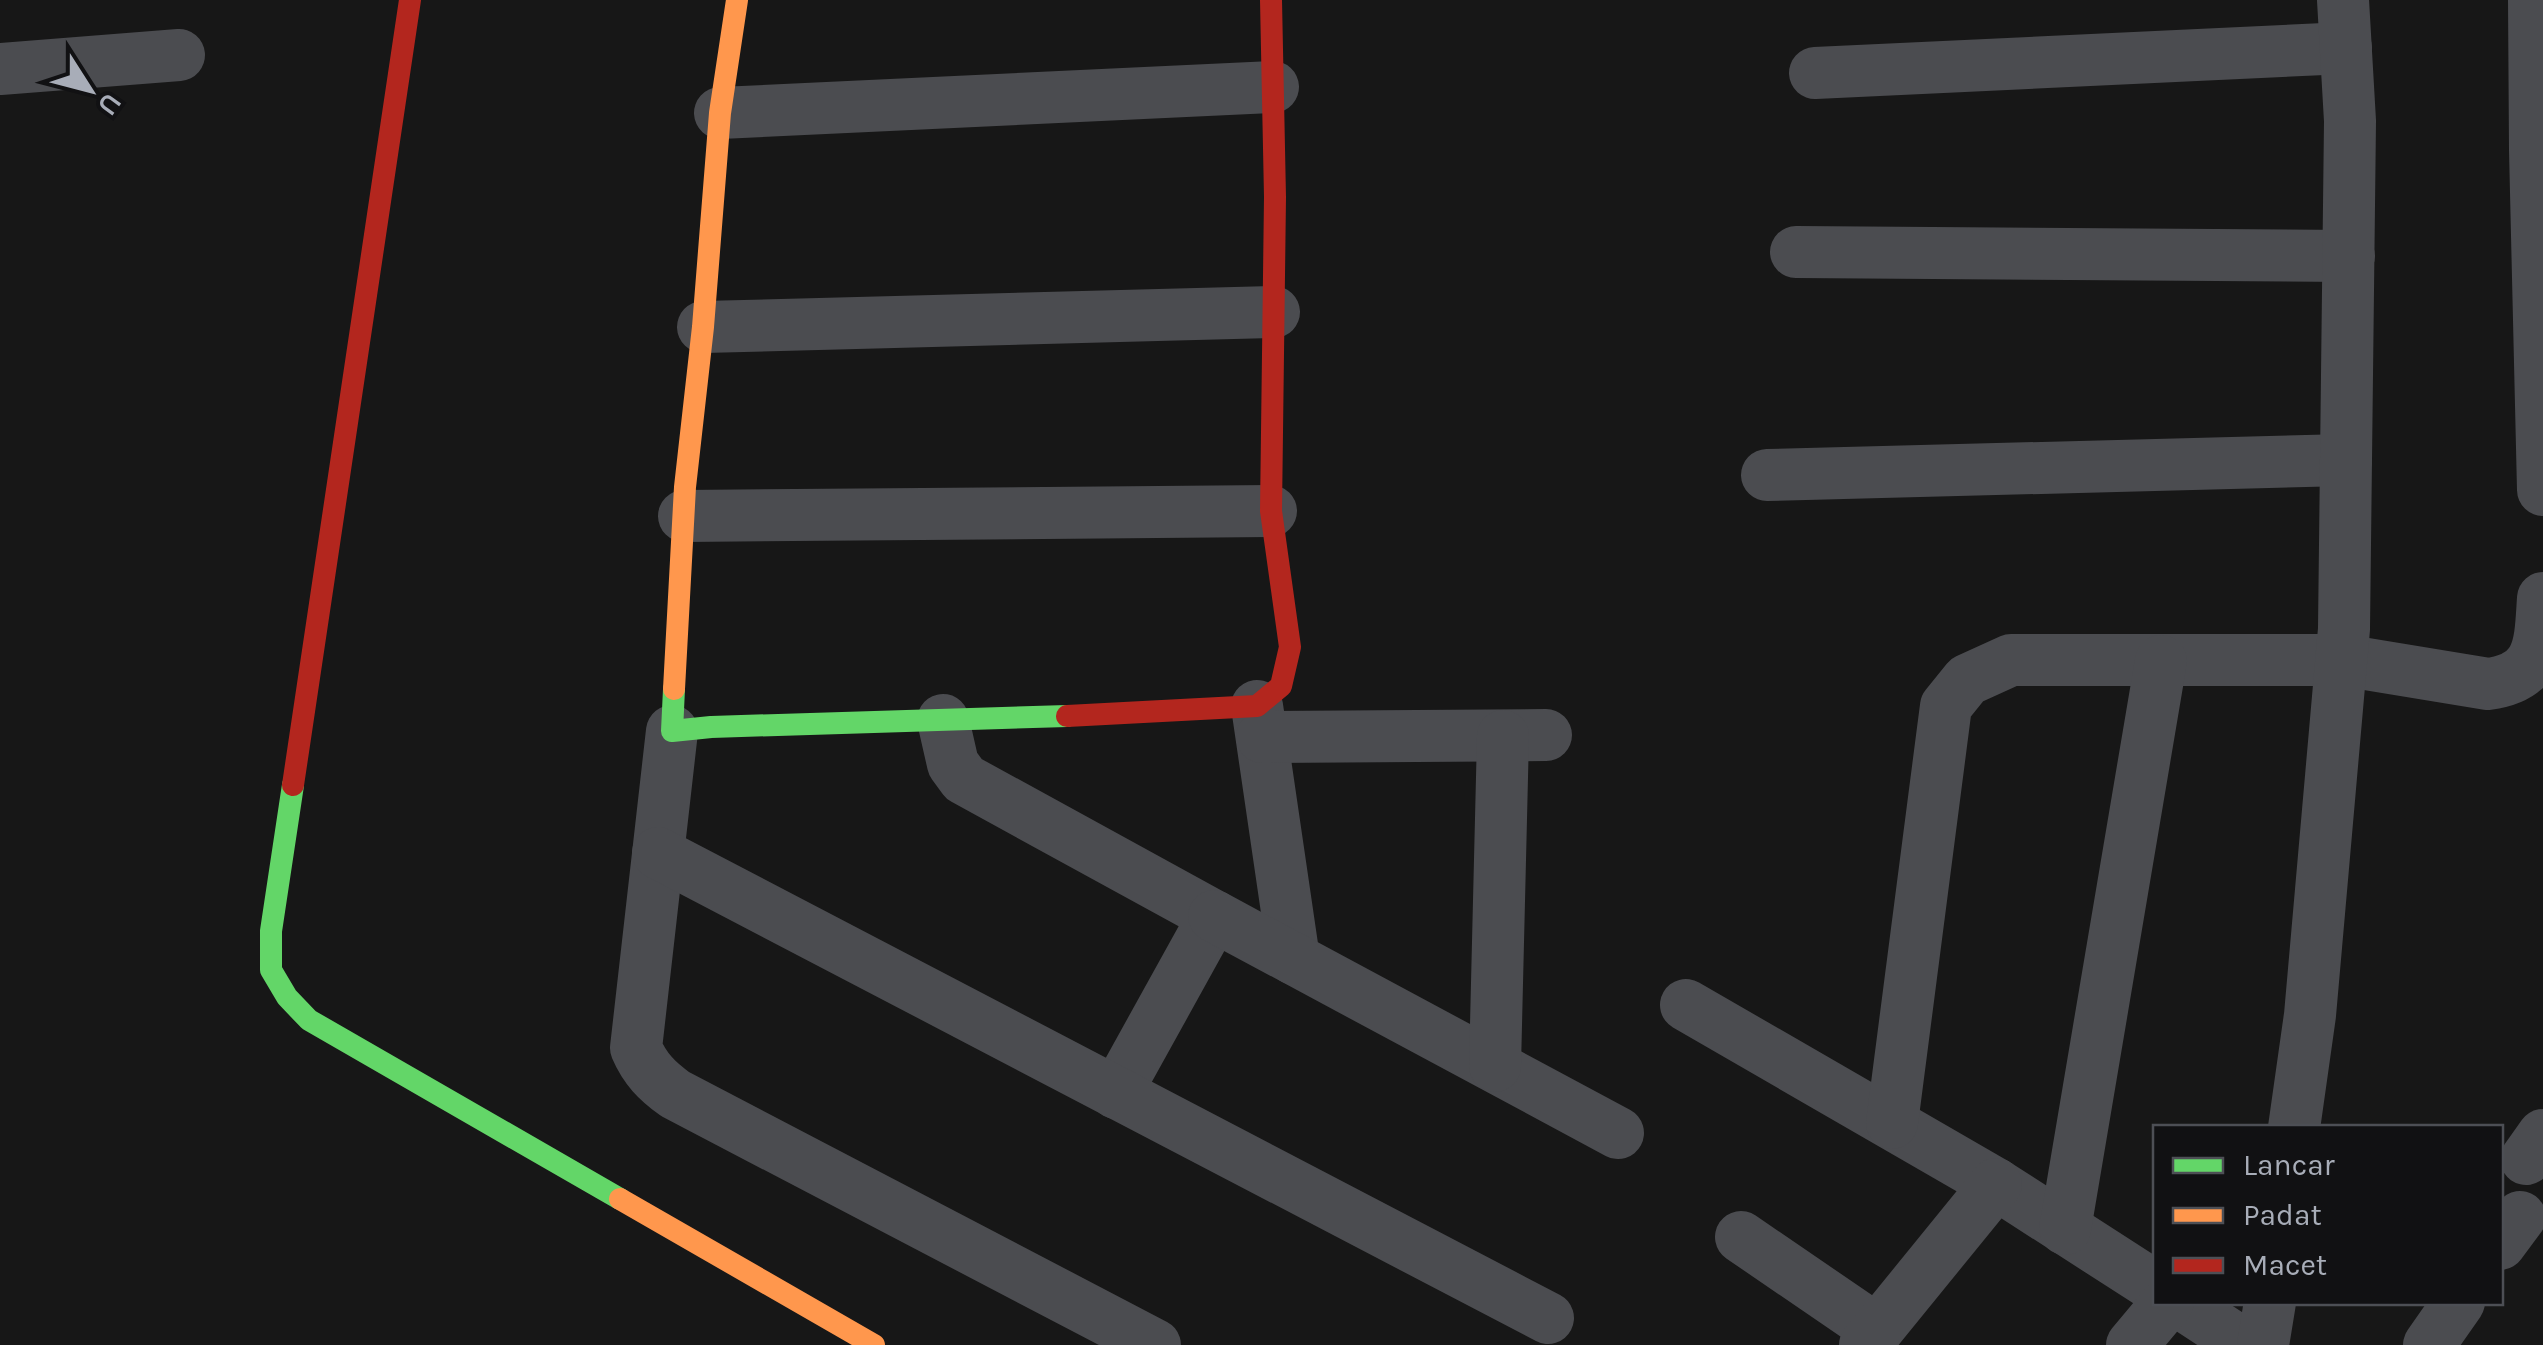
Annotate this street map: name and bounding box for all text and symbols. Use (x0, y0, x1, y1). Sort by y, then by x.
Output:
north arrow (40, 40, 140, 140)
text: U (91, 87, 129, 122)
legend (2153, 1125, 2503, 1305)
text: Lancar (2243, 1147, 2335, 1183)
text: Padat (2243, 1197, 2322, 1233)
text: Macet (2243, 1247, 2327, 1283)

